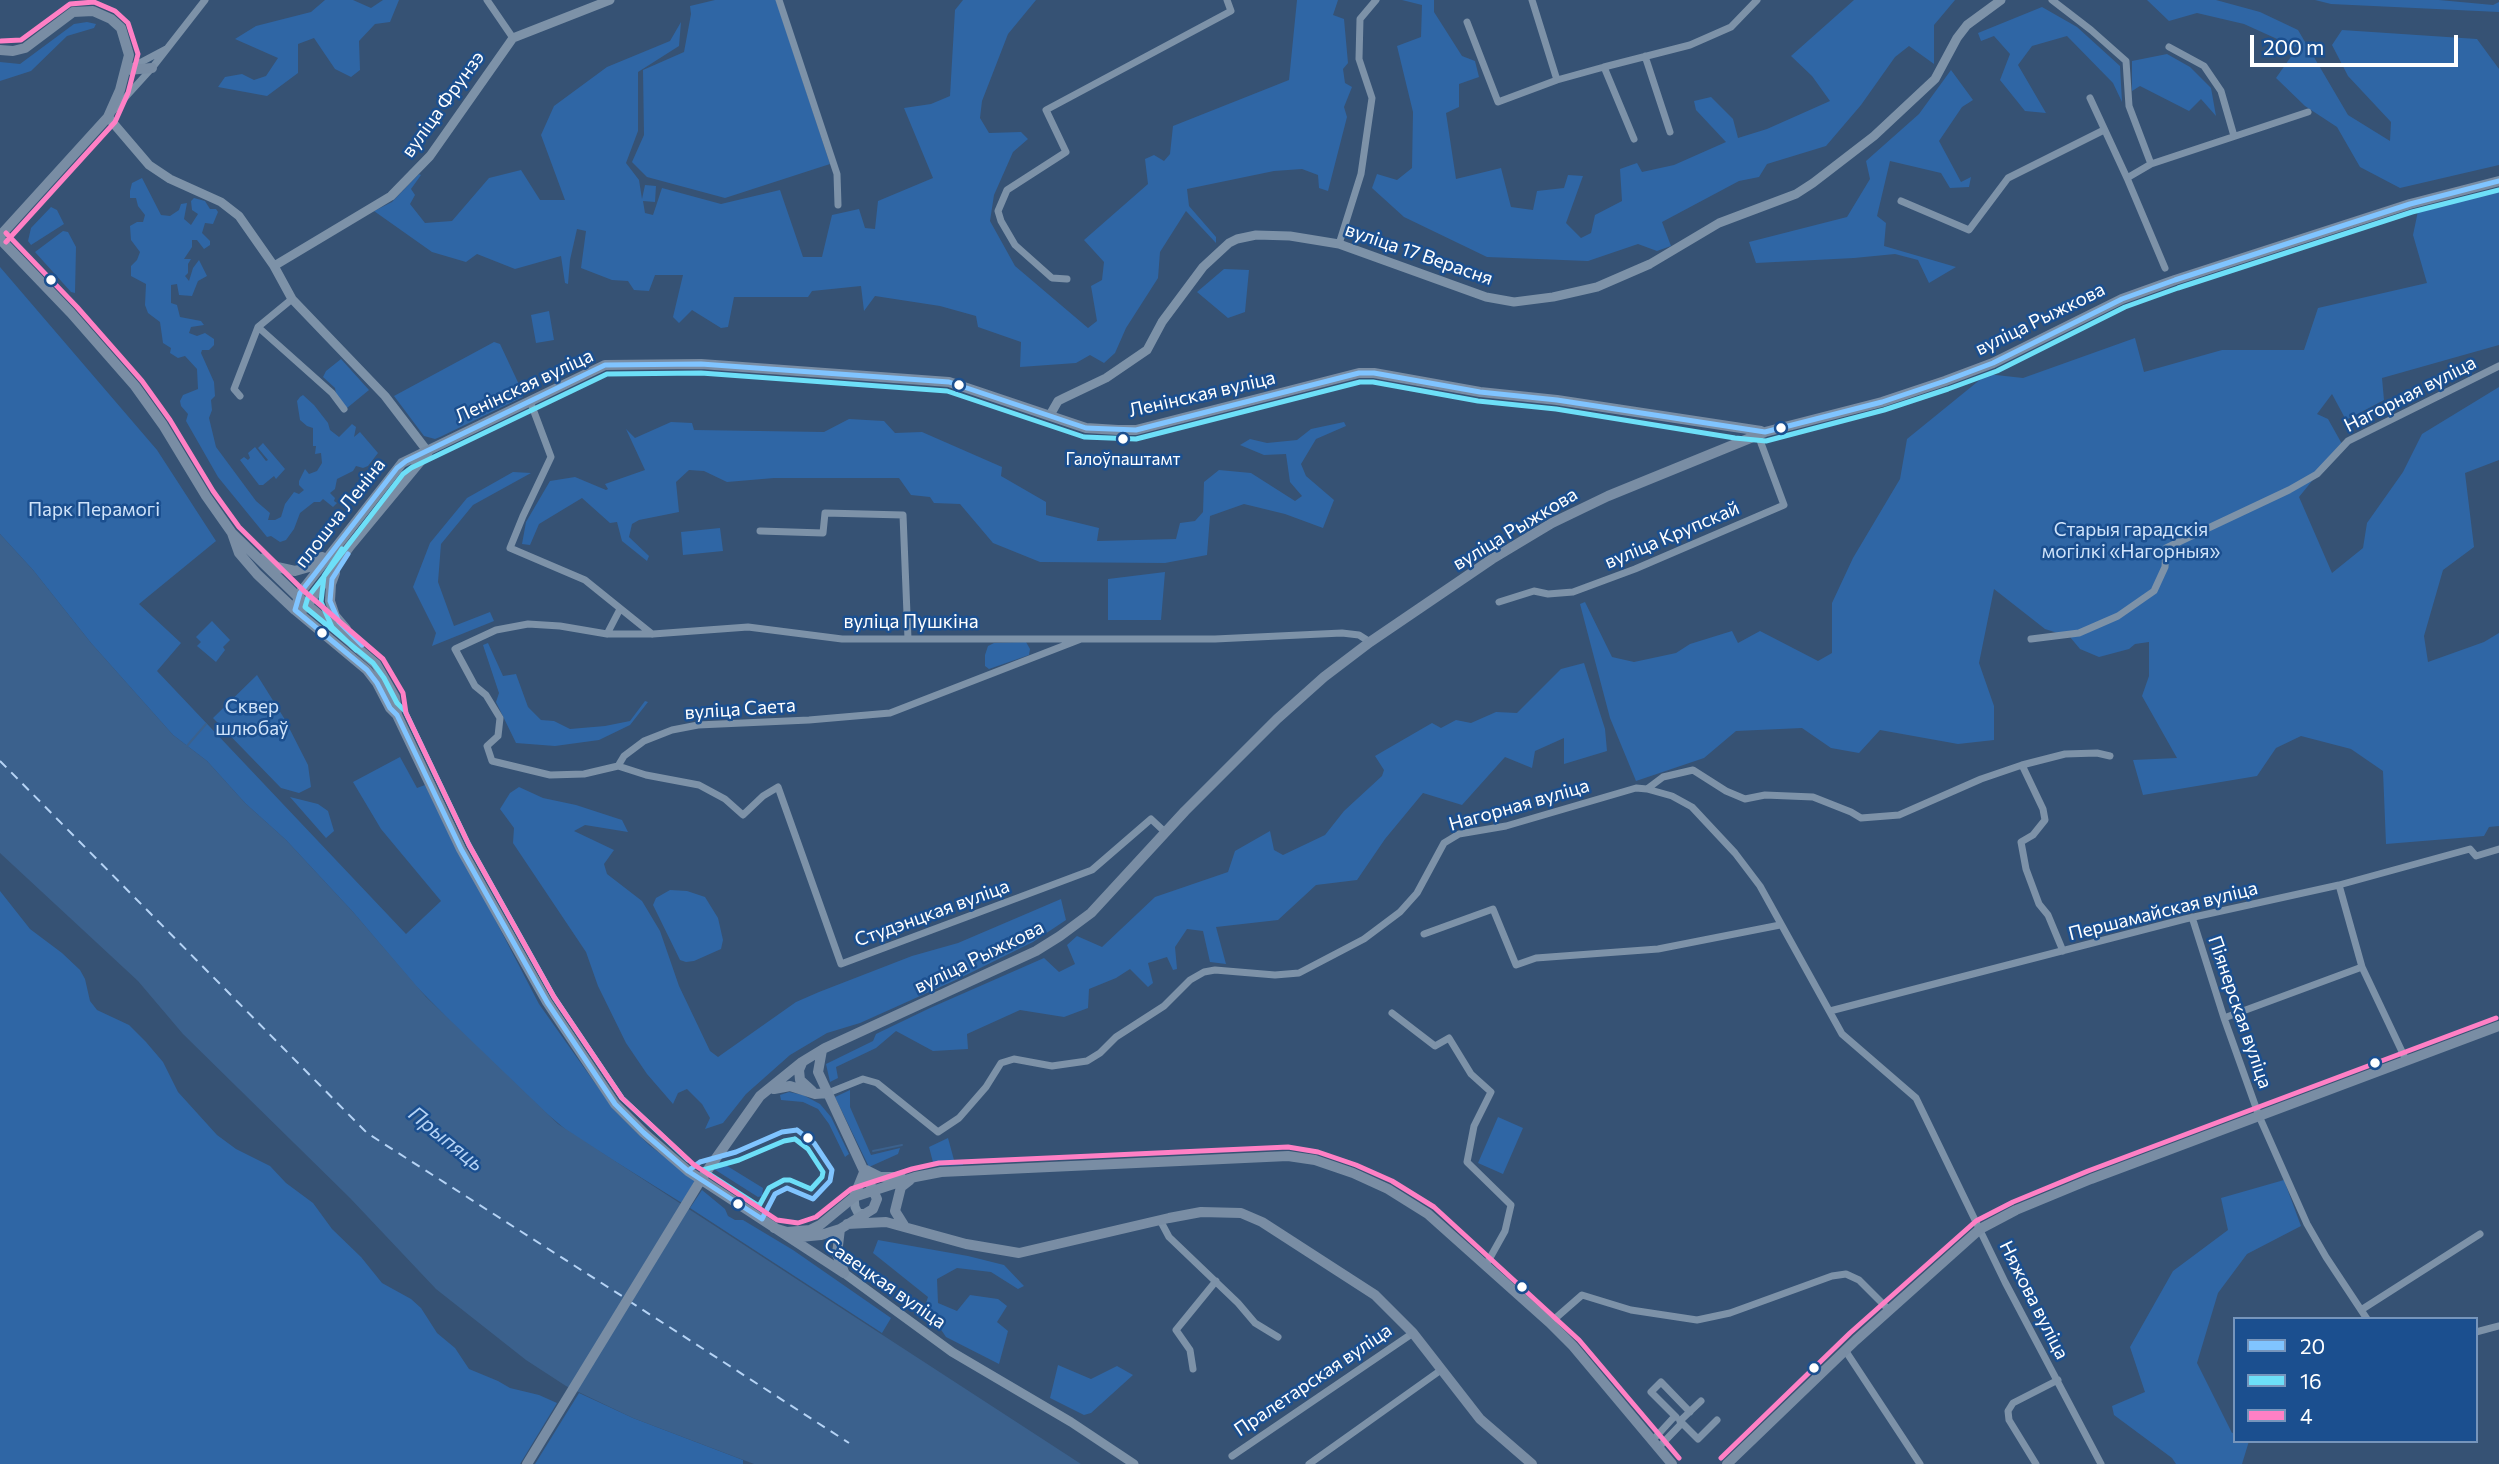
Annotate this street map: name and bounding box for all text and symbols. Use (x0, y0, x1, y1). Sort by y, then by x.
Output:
scale bar (2254, 21, 2462, 65)
text: 200 m (2263, 34, 2324, 59)
street label: вуліца Фрунзэ (397, 46, 489, 162)
street label: вуліца 17 Верасня (1342, 218, 1496, 290)
unlabelled marker (44, 273, 58, 287)
street label: вуліца Рыжкова (1971, 278, 2109, 360)
street label: Ленінская вуліца (451, 344, 597, 428)
street label: Нагорная вуліца (2340, 351, 2480, 437)
street label: Ленінская вуліца (1126, 366, 1278, 422)
unlabelled marker (952, 378, 966, 392)
unlabelled marker (1774, 421, 1788, 435)
marker: Галоўпаштамт (1116, 432, 1130, 446)
place label: Галоўпаштамт (1066, 449, 1180, 469)
street label: плошча Леніна (290, 454, 390, 572)
street label: вуліца Рыжкова (1449, 483, 1581, 575)
street label: вуліца Крупскай (1601, 496, 1743, 574)
park label: Парк Перамогі (28, 499, 160, 521)
park label: Старыя гарадскія могілкі «Нагорныя» (2042, 519, 2220, 563)
street label: вуліца Пушкіна (843, 611, 979, 633)
unlabelled marker (315, 626, 329, 640)
street label: вуліца Саета (684, 694, 796, 724)
park label: Сквер шлюбаў (215, 696, 289, 740)
street label: Нагорная вуліца (1446, 774, 1592, 836)
street label: Студэнцкая вуліца (852, 874, 1012, 952)
street label: Першамайская вуліца (2066, 876, 2260, 946)
street label: вуліца Рыжкова (910, 916, 1048, 998)
street label: Піянерская вуліца (2203, 933, 2277, 1091)
unlabelled marker (2368, 1056, 2382, 1070)
water label: Прыпяць (403, 1101, 489, 1177)
unlabelled marker (801, 1131, 815, 1145)
unlabelled marker (731, 1197, 745, 1211)
street label: Савецкая вуліца (820, 1232, 950, 1334)
street label: Няжова вуліца (1994, 1237, 2074, 1363)
unlabelled marker (1515, 1280, 1529, 1294)
legend (2233, 1317, 2478, 1443)
street label: Пралетарская вуліца (1230, 1319, 1396, 1441)
text: 20 (2300, 1333, 2325, 1358)
unlabelled marker (1807, 1361, 1821, 1375)
text: 16 (2300, 1368, 2322, 1393)
text: 4 (2300, 1403, 2313, 1428)

